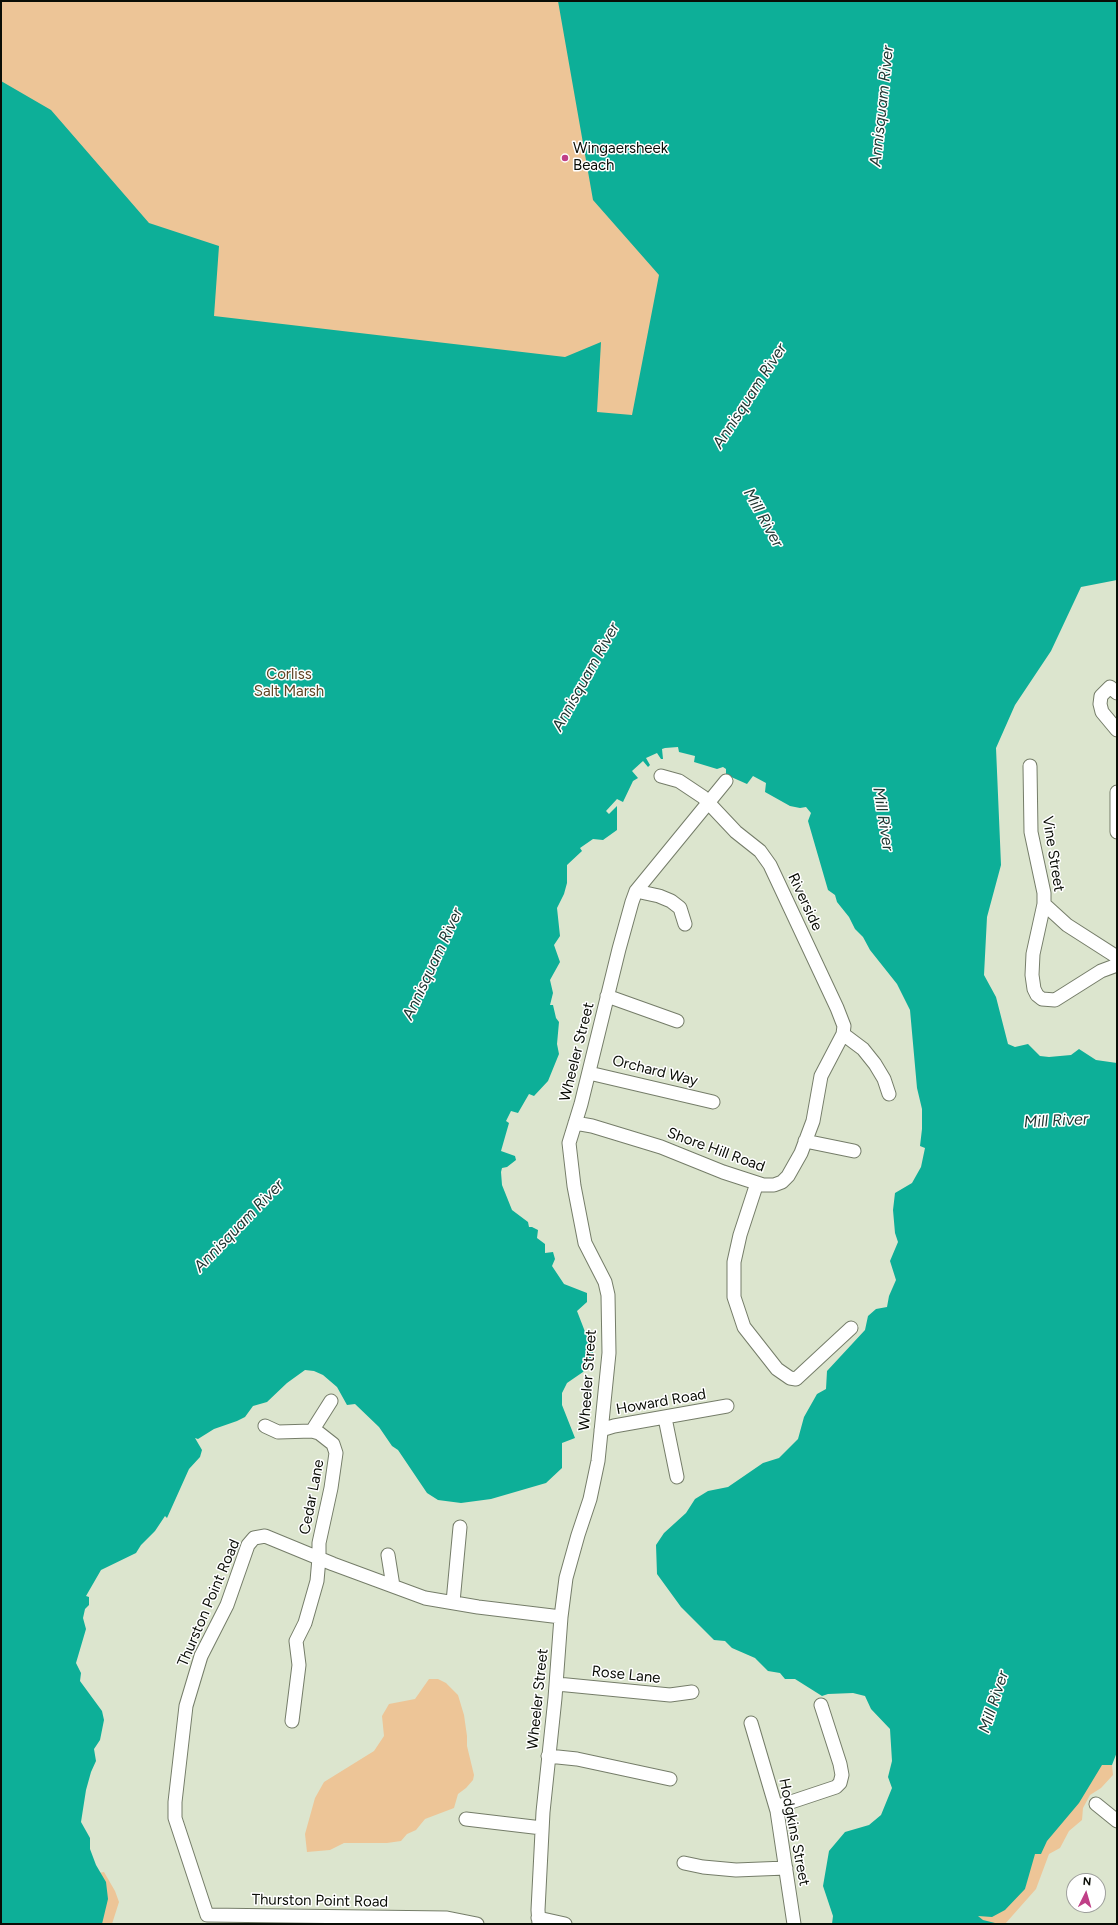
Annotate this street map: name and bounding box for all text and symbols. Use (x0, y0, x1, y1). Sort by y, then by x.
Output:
water label: Annisquam River (866, 45, 898, 167)
place label: Wingaersheek Beach (573, 140, 668, 175)
marker: Wingaersheek Beach (560, 153, 570, 163)
water label: Annisquam River (709, 340, 791, 452)
water label: Mill River (739, 485, 787, 551)
water label: Annisquam River (548, 619, 624, 735)
park label: Corliss Salt Marsh (254, 666, 324, 701)
water label: Mill River (868, 786, 898, 852)
street label: Vine Street (1038, 815, 1068, 893)
street label: Riverside (784, 870, 826, 934)
water label: Annisquam River (399, 905, 467, 1023)
street label: Wheeler Street (556, 1001, 598, 1103)
street label: Orchard Way (610, 1052, 700, 1090)
water label: Mill River (1023, 1110, 1089, 1132)
street label: Shore Hill Road (665, 1124, 767, 1176)
water label: Annisquam River (190, 1176, 288, 1276)
street label: Wheeler Street (575, 1329, 601, 1431)
street label: Howard Road (615, 1385, 707, 1419)
street label: Cedar Lane (296, 1458, 328, 1536)
street label: Thurston Point Road (174, 1537, 244, 1669)
street label: Wheeler Street (524, 1648, 552, 1750)
street label: Rose Lane (591, 1662, 661, 1688)
water label: Mill River (975, 1668, 1013, 1736)
street label: Hodgkins Street (775, 1777, 813, 1887)
north arrow (1066, 1873, 1106, 1913)
text: N (1082, 1875, 1092, 1888)
street label: Thurston Point Road (252, 1891, 388, 1911)

